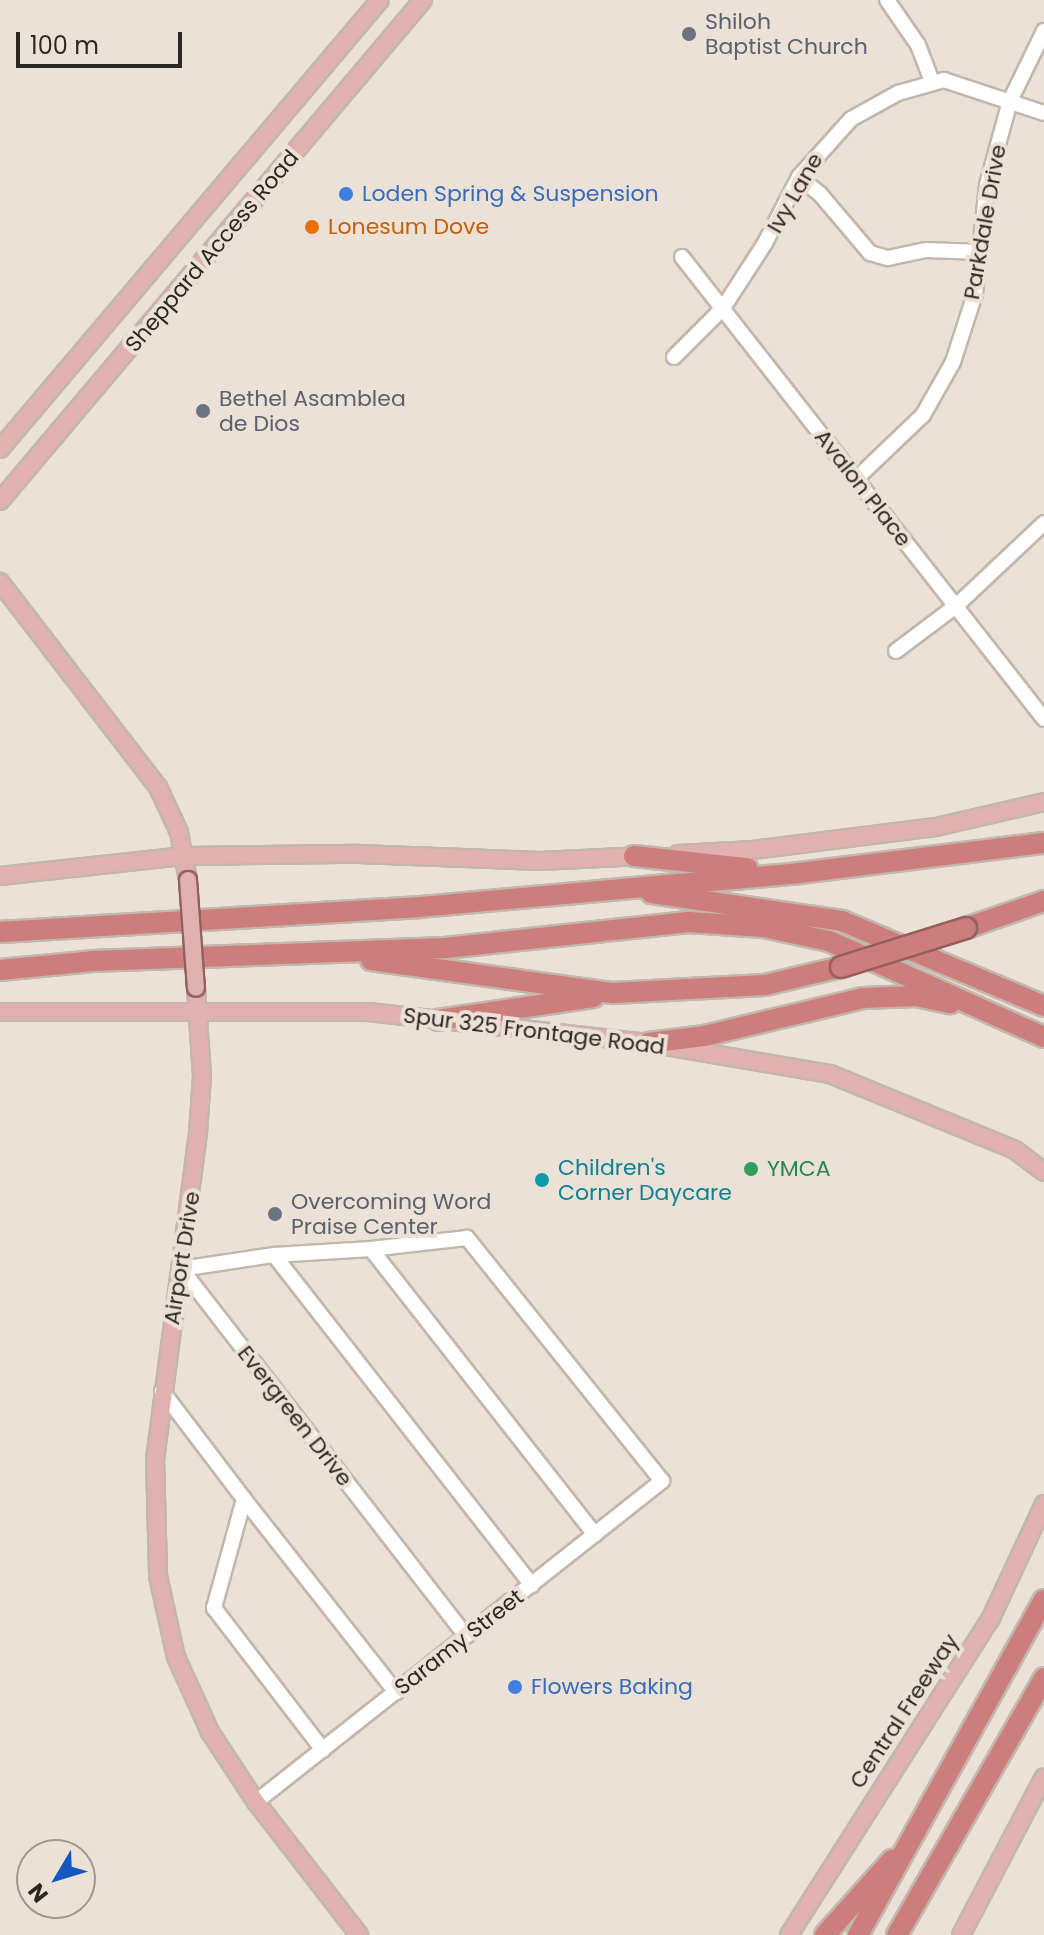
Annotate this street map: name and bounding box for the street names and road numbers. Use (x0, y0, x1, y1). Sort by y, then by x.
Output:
street label: Parkdale Drive (958, 142, 1012, 302)
street label: Sheppard Access Road (120, 145, 304, 357)
street label: Ivy Lane (762, 148, 828, 238)
street label: Avalon Place (809, 424, 917, 552)
street label: Spur 325 Frontage Road (402, 1002, 666, 1060)
street label: Airport Drive (158, 1189, 206, 1327)
street label: Evergreen Drive (232, 1341, 358, 1491)
street label: Saramy Street (389, 1584, 529, 1700)
street label: Central Freeway (844, 1629, 964, 1793)

